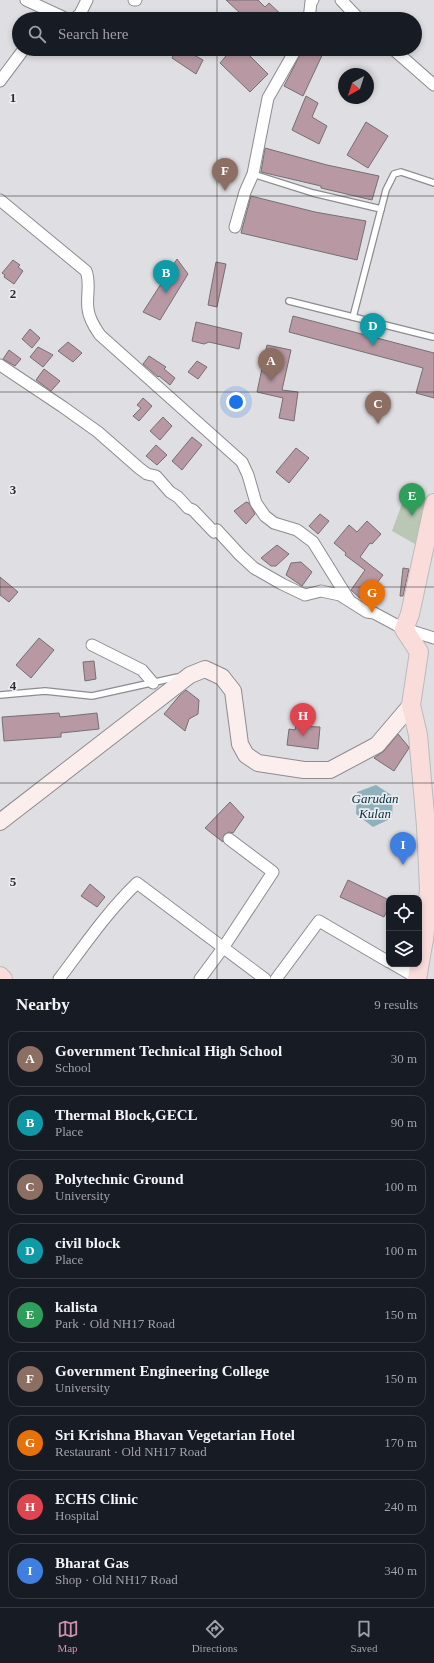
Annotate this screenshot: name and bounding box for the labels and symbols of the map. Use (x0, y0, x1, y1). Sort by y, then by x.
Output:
north arrow (338, 68, 374, 104)
text: 1 (10, 90, 16, 105)
pin: F (212, 158, 238, 191)
pin: B (153, 260, 179, 293)
text: 2 (10, 286, 16, 301)
pin: D (360, 313, 386, 346)
pin: A (258, 348, 284, 381)
pin: C (365, 391, 391, 424)
your location (226, 392, 246, 412)
text: 3 (10, 482, 17, 497)
pin: E (399, 483, 425, 516)
pin: G (359, 580, 385, 613)
text: 4 (10, 678, 17, 693)
pin: H (290, 703, 316, 736)
water label: Garudan Kulan (352, 791, 398, 821)
pin: I (390, 832, 416, 865)
text: 5 (10, 874, 17, 889)

